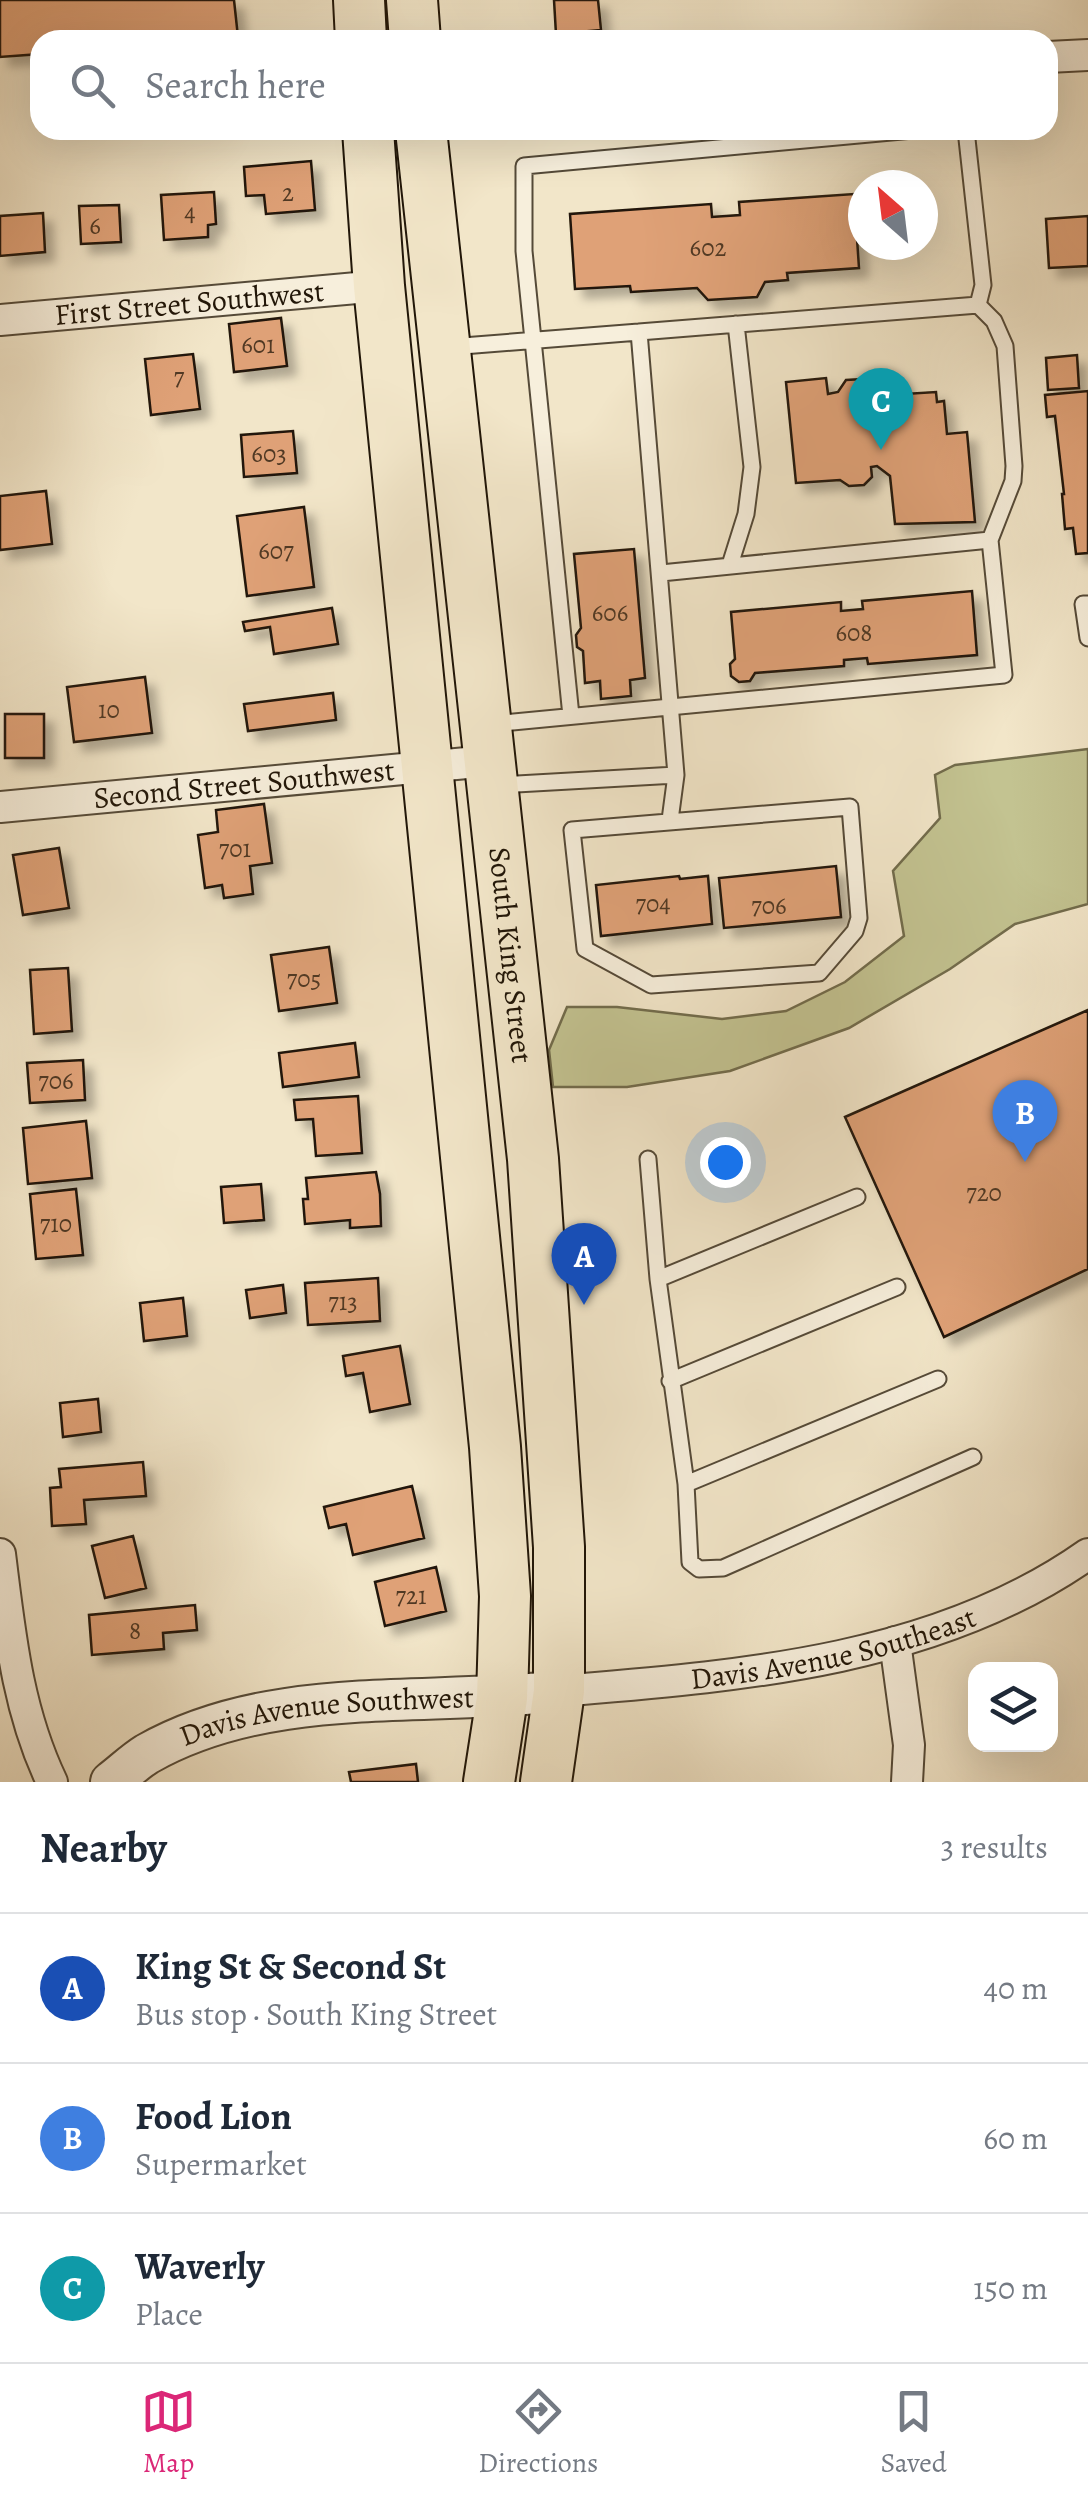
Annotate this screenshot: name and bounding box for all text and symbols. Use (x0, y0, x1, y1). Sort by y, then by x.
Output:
search box (30, 30, 1058, 140)
icon: search (65, 58, 120, 113)
text: Search here (145, 59, 326, 111)
north arrow (848, 170, 938, 260)
house number: 2 (282, 176, 294, 210)
house number: 4 (184, 196, 196, 230)
house number: 6 (89, 209, 101, 243)
house number: 602 (690, 231, 726, 265)
street label: First Street Southwest (53, 271, 326, 335)
house number: 601 (241, 328, 275, 362)
house number: 7 (174, 360, 185, 394)
pin: C (848, 368, 914, 450)
house number: 603 (251, 437, 287, 471)
house number: 607 (258, 534, 294, 568)
house number: 606 (592, 596, 628, 630)
house number: 608 (835, 616, 873, 650)
house number: 10 (98, 693, 120, 727)
street label: Second Street Southwest (92, 750, 396, 818)
house number: 701 (219, 832, 251, 866)
street label: South King Street (479, 845, 542, 1065)
house number: 704 (635, 887, 671, 921)
house number: 706 (751, 889, 787, 923)
house number: 705 (287, 962, 321, 996)
house number: 706 (38, 1064, 74, 1098)
pin: B (992, 1080, 1058, 1162)
your location (700, 1137, 751, 1188)
house number: 720 (966, 1176, 1002, 1210)
house number: 710 (40, 1207, 72, 1241)
pin: A (552, 1222, 616, 1305)
house number: 713 (328, 1285, 358, 1319)
house number: 721 (396, 1579, 426, 1613)
street label: Davis Avenue Southeast (688, 1597, 982, 1699)
house number: 8 (129, 1614, 141, 1648)
map controls (968, 1662, 1058, 1752)
button: layers (968, 1662, 1058, 1752)
street label: Davis Avenue Southwest (173, 1677, 475, 1756)
text: Nearby (40, 1819, 167, 1876)
text: 3 results (941, 1825, 1048, 1869)
text: King St & Second St (135, 1940, 446, 1992)
text: A (62, 1966, 83, 2010)
text: 40 m (983, 1966, 1048, 2010)
text: Bus stop · South King Street (135, 1992, 497, 2036)
text: Food Lion (135, 2090, 292, 2142)
text: B (62, 2116, 83, 2160)
text: 60 m (983, 2116, 1048, 2160)
text: Supermarket (135, 2142, 307, 2186)
text: Waverly (135, 2240, 264, 2292)
text: C (63, 2266, 82, 2310)
text: 150 m (973, 2266, 1048, 2310)
text: Place (135, 2292, 203, 2336)
tab: Map (141, 2384, 196, 2482)
tab: Directions (478, 2384, 598, 2482)
tab: Saved (881, 2384, 947, 2482)

